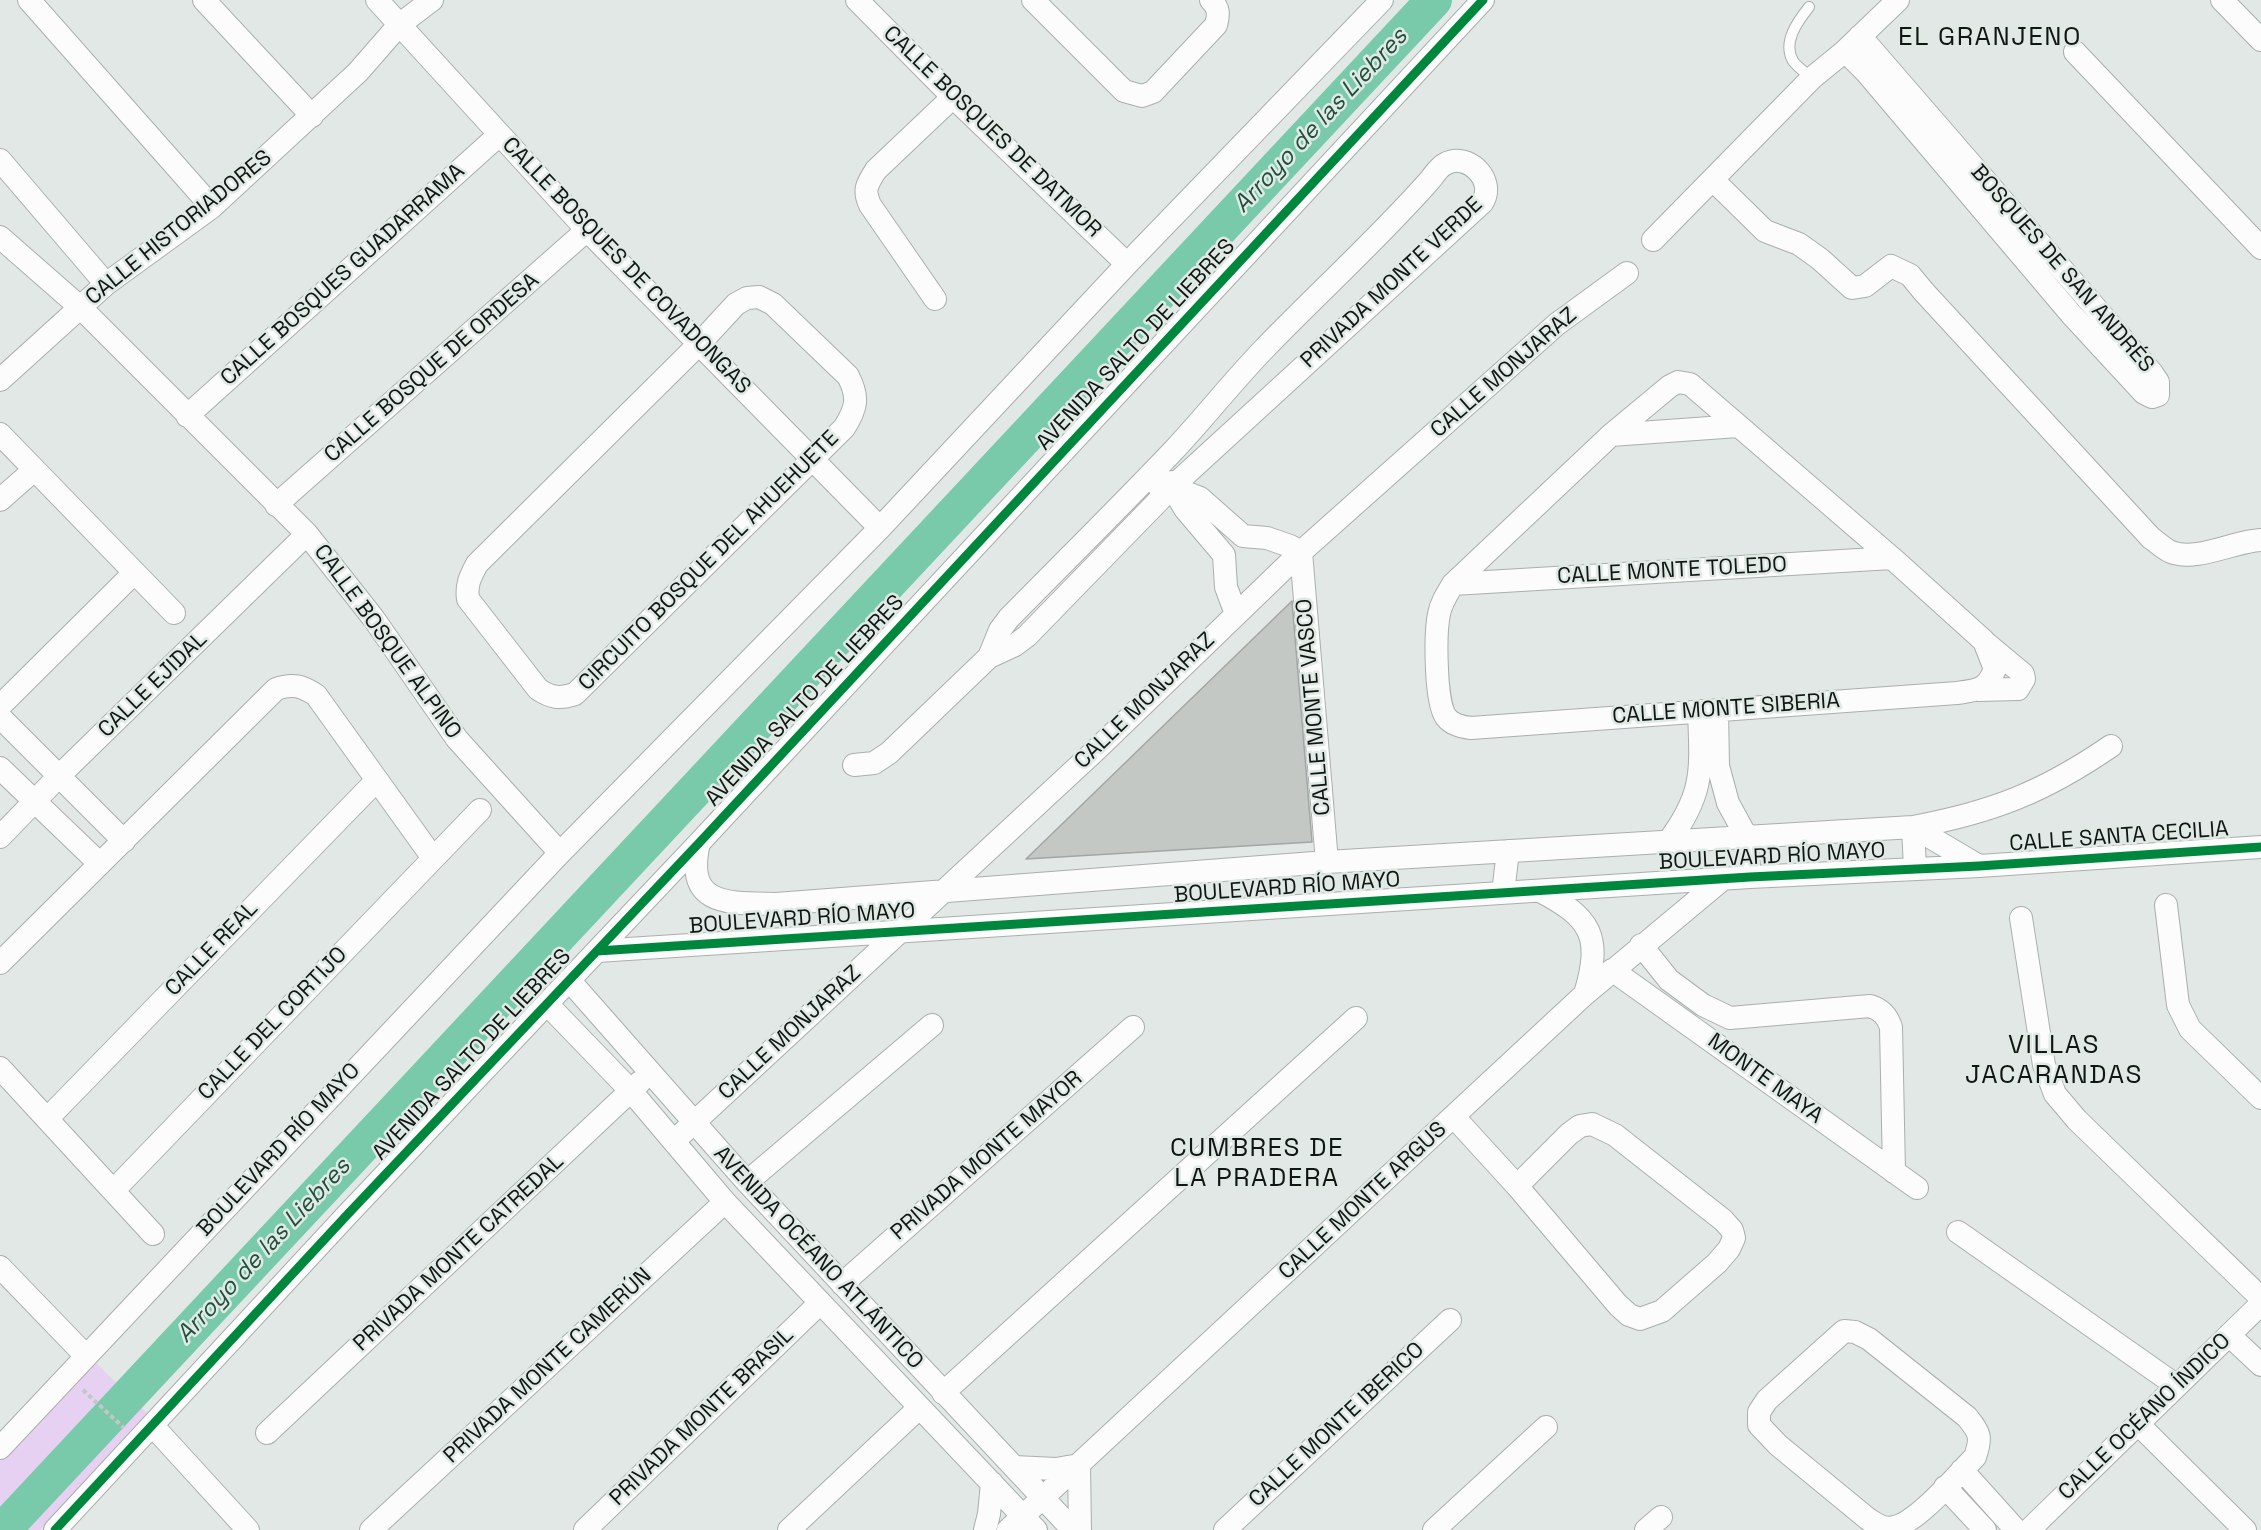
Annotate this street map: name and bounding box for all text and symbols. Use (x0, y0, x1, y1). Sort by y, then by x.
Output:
street label: CALLE BOSQUES DE DATMOR (877, 21, 1107, 243)
district label: EL GRANJENO (1898, 22, 2082, 54)
water label: Arroyo de las Liebres (1228, 23, 1414, 219)
street label: CALLE BOSQUES DE COVADONGAS (496, 132, 756, 400)
street label: CALLE HISTORIADORES (81, 145, 277, 311)
street label: CALLE BOSQUES GUADARRAMA (216, 158, 470, 392)
street label: BOSQUES DE SAN ANDRÉS (1965, 160, 2159, 378)
street label: PRIVADA MONTE VERDE (1296, 192, 1488, 374)
street label: AVENIDA SALTO DE LIEBRES (1031, 234, 1241, 456)
street label: CALLE BOSQUE DE ORDESA (319, 268, 545, 468)
street label: CALLE MONJARAZ (1426, 302, 1582, 444)
street label: CIRCUITO BOSQUE DEL AHUEHUETE (573, 425, 845, 697)
street label: CALLE BOSQUE ALPINO (308, 540, 466, 744)
street label: CALLE MONTE TOLEDO (1557, 552, 1787, 590)
street label: AVENIDA SALTO DE LIEBRES (700, 590, 910, 812)
street label: CALLE MONTE VASCO (1291, 597, 1337, 817)
street label: CALLE EJIDAL (93, 627, 213, 743)
street label: CALLE MONJARAZ (1069, 627, 1221, 775)
street label: CALLE MONTE SIBERIA (1611, 688, 1841, 730)
street label: CALLE SANTA CECILIA (2008, 816, 2230, 858)
street label: BOULEVARD RÍO MAYO (1658, 838, 1886, 876)
street label: BOULEVARD RÍO MAYO (1173, 867, 1401, 909)
street label: CALLE REAL (160, 896, 264, 1002)
street label: BOULEVARD RÍO MAYO (688, 898, 916, 940)
street label: CALLE DEL CORTIJO (193, 942, 353, 1106)
street label: AVENIDA SALTO DE LIEBRES (367, 944, 577, 1166)
street label: CALLE MONJARAZ (713, 960, 867, 1106)
street label: MONTE MAYA (1702, 1028, 1828, 1130)
district label: VILLAS JACARANDAS (1965, 1030, 2143, 1092)
street label: BOULEVARD RÍO MAYO (192, 1058, 366, 1242)
street label: PRIVADA MONTE MAYOR (886, 1066, 1088, 1246)
street label: CALLE MONTE ARGUS (1274, 1116, 1452, 1286)
district label: CUMBRES DE LA PRADERA (1170, 1133, 1344, 1194)
street label: AVENIDA OCÉANO ATLÁNTICO (708, 1141, 928, 1375)
street label: PRIVADA MONTE CATREDAL (348, 1149, 570, 1357)
water label: Arroyo de las Liebres (171, 1153, 357, 1349)
street label: PRIVADA MONTE CAMERÚN (439, 1263, 657, 1469)
street label: PRIVADA MONTE BRASIL (605, 1322, 799, 1512)
street label: CALLE OCÉANO ÍNDICO (2054, 1328, 2236, 1506)
street label: CALLE MONTE IBERICO (1244, 1337, 1430, 1513)

